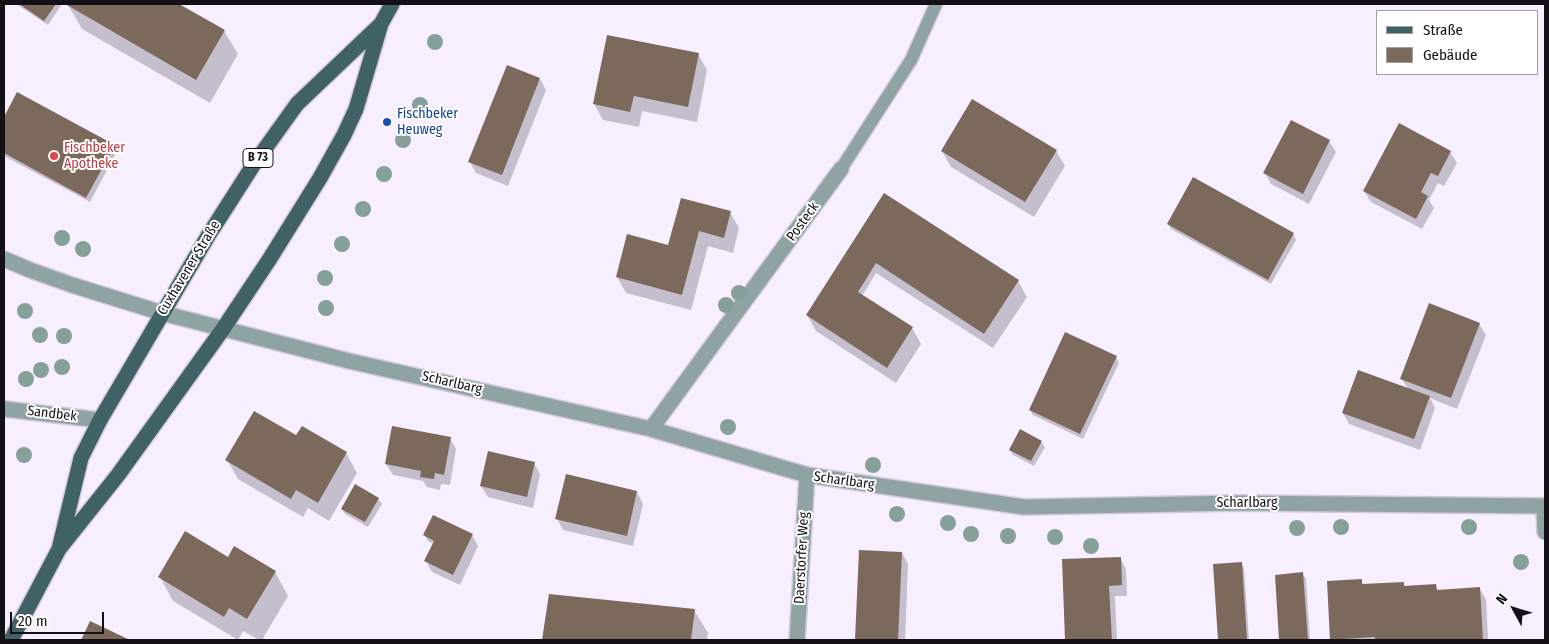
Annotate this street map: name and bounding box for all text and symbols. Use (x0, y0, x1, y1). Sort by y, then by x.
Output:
legend (1376, 10, 1539, 75)
text: Straße (1423, 21, 1463, 39)
text: Gebäude (1423, 46, 1478, 64)
place label: Fischbeker Heuweg (397, 106, 458, 138)
marker: Fischbeker Heuweg (381, 116, 393, 128)
place label: Fischbeker Apotheke (64, 140, 125, 172)
road number: B 73 (243, 148, 273, 168)
marker: Fischbeker Apotheke (48, 150, 60, 162)
street label: Posteck (783, 199, 823, 245)
street label: Cuxhavener Straße (154, 218, 224, 318)
street label: Scharlbarg (420, 368, 484, 398)
street label: Sandbek (26, 403, 78, 425)
street label: Scharlbarg (813, 468, 875, 494)
street label: Scharlbarg (1216, 495, 1278, 511)
street label: Daerstorfer Weg (791, 512, 813, 604)
north arrow (1489, 584, 1539, 634)
text: N (1493, 591, 1511, 608)
scale bar (12, 602, 106, 634)
text: 20 m (18, 612, 48, 630)

